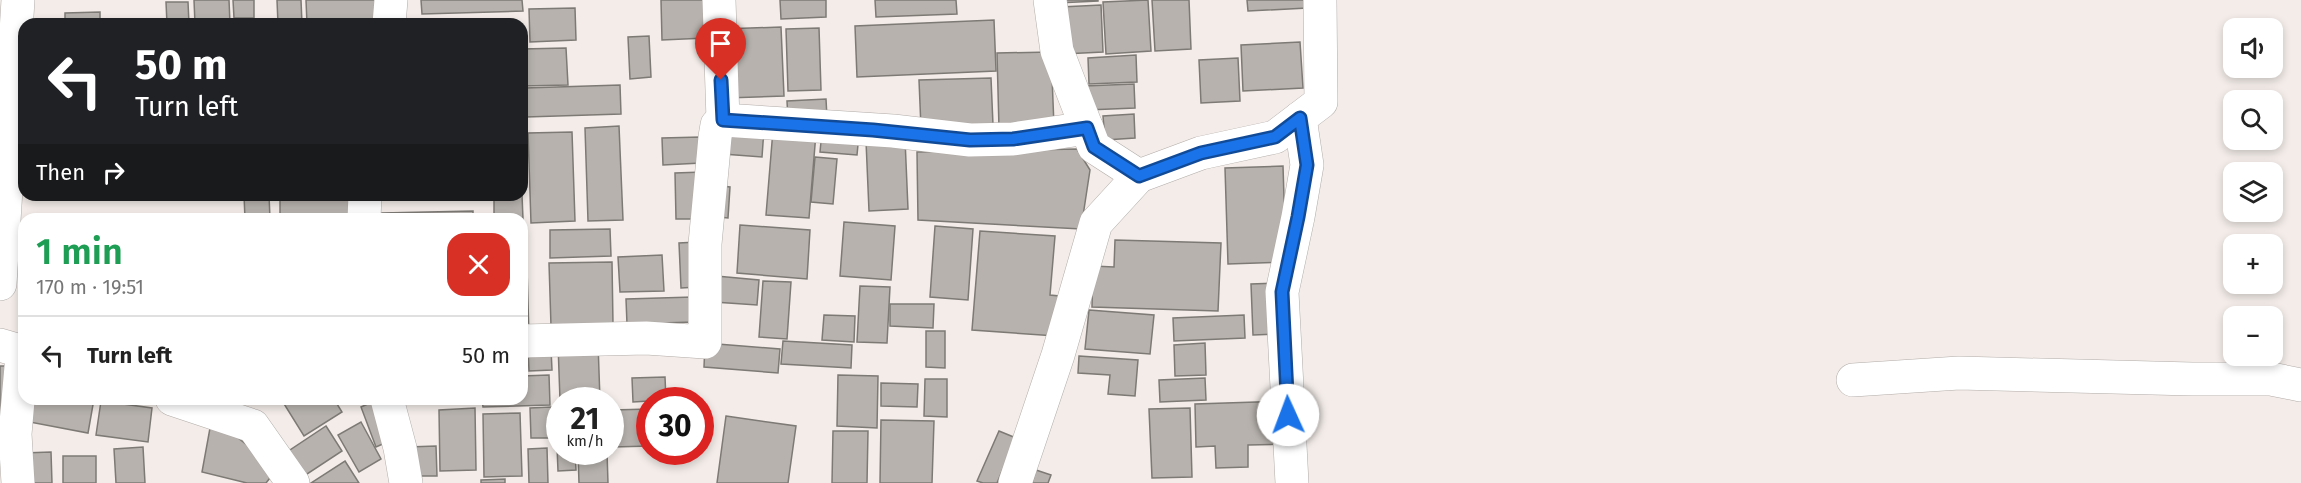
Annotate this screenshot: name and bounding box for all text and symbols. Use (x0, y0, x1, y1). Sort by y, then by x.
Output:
pin (695, 18, 746, 80)
map controls (2223, 18, 2283, 366)
button: sound (2223, 18, 2283, 78)
icon: arrive (704, 27, 737, 60)
text: 50 m (135, 40, 228, 90)
icon: left (36, 42, 114, 120)
button: search (2223, 90, 2283, 150)
text: Turn left (135, 91, 238, 123)
icon: right (97, 156, 130, 189)
text: Then (36, 159, 85, 186)
button: layers (2223, 162, 2283, 222)
text: 1 min (36, 230, 123, 274)
button: close (447, 233, 510, 296)
button: + (2223, 234, 2283, 294)
text: 170 m · 19:51 (36, 275, 144, 299)
button: − (2223, 306, 2283, 366)
icon: left (36, 339, 69, 372)
text: Turn left (87, 342, 172, 369)
text: 50 m (462, 342, 510, 369)
position arrow (1256, 383, 1320, 447)
speed limit sign: 30 (636, 387, 714, 465)
text: 21 (571, 401, 599, 437)
text: km/h (566, 432, 604, 450)

